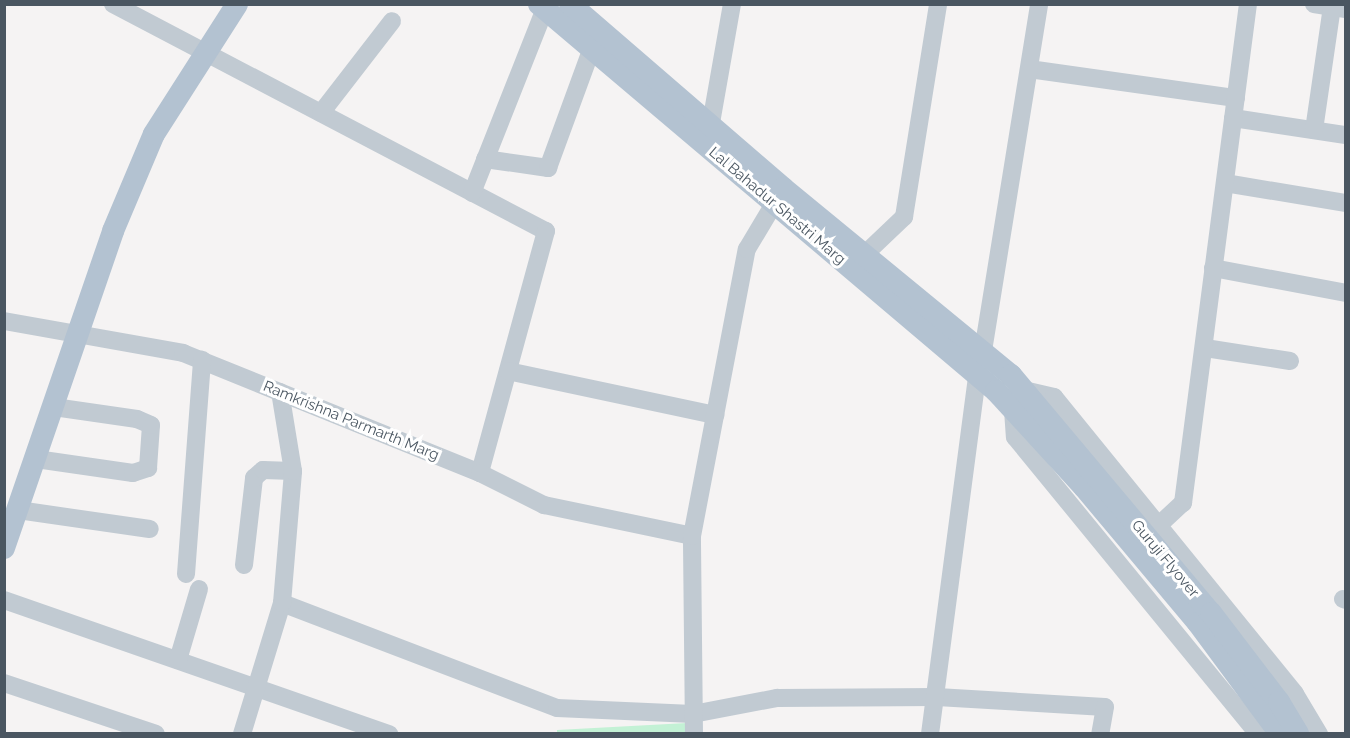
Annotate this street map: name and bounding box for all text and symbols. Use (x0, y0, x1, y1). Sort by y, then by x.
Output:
street label: Lal Bahadur Shastri Marg (705, 143, 849, 269)
street label: Ramkrishna Parmarth Marg (260, 377, 442, 465)
street label: Guruji Flyover (1127, 517, 1203, 601)

